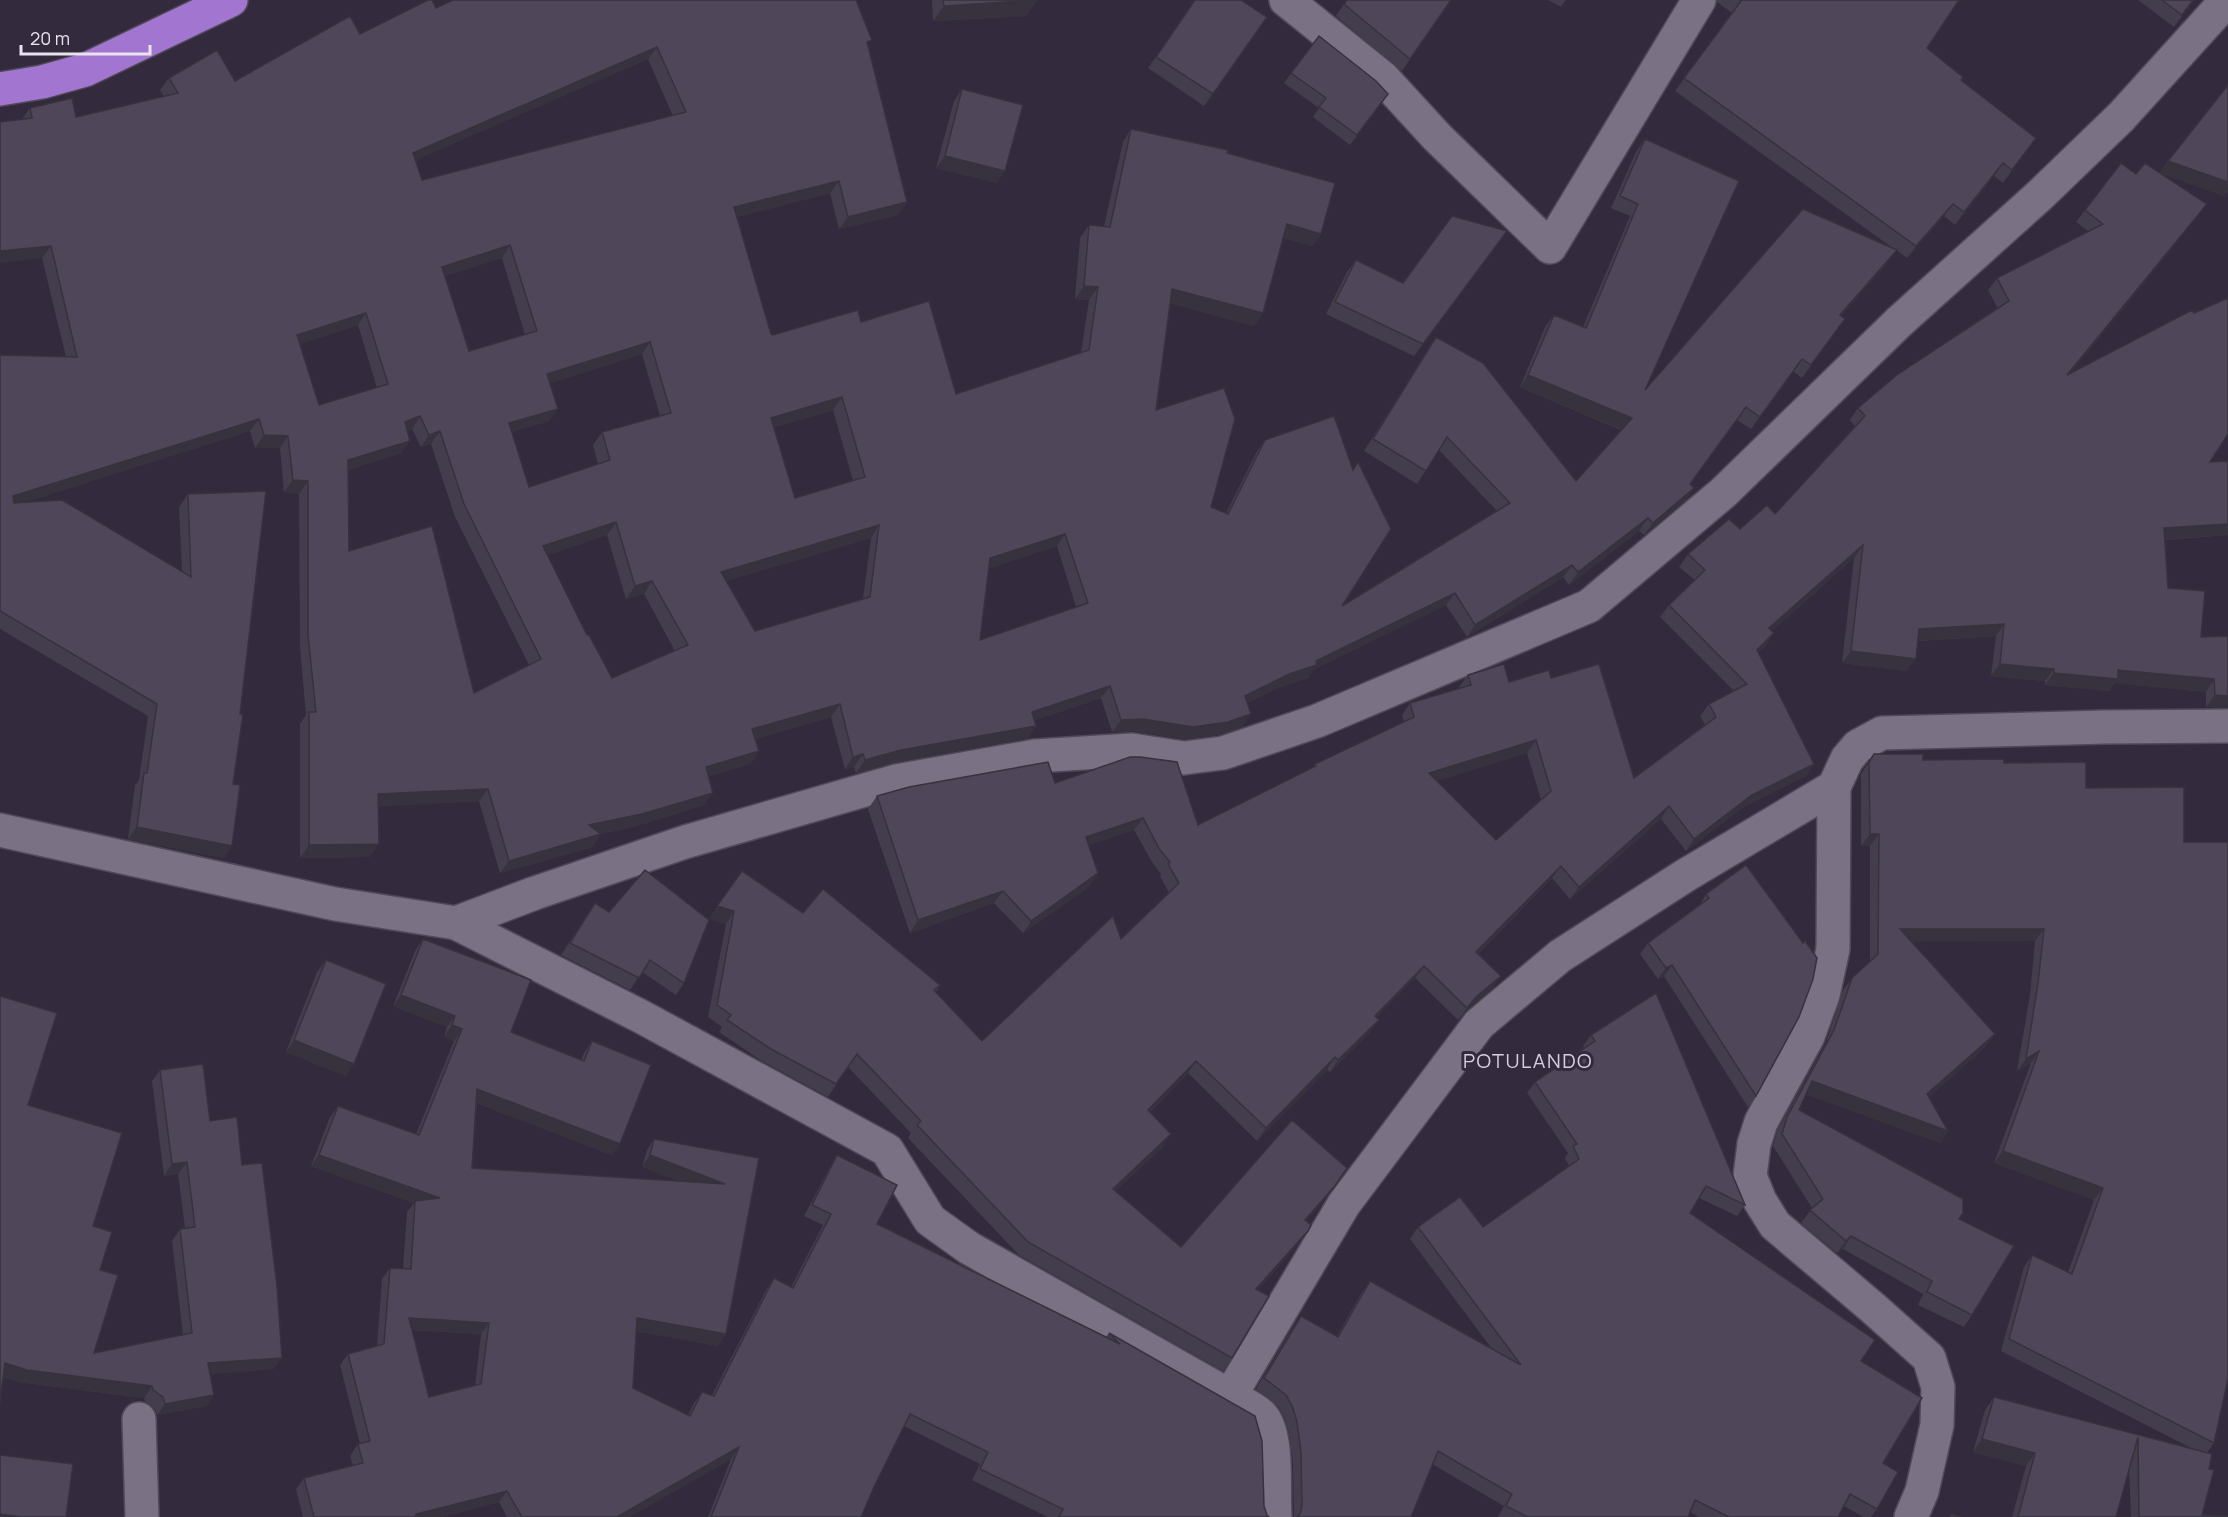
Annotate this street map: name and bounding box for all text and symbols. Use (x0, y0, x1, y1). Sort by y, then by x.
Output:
scale bar (21, 18, 150, 56)
text: 20 m (30, 26, 70, 50)
district label: POTULANDO (1463, 1047, 1593, 1074)

